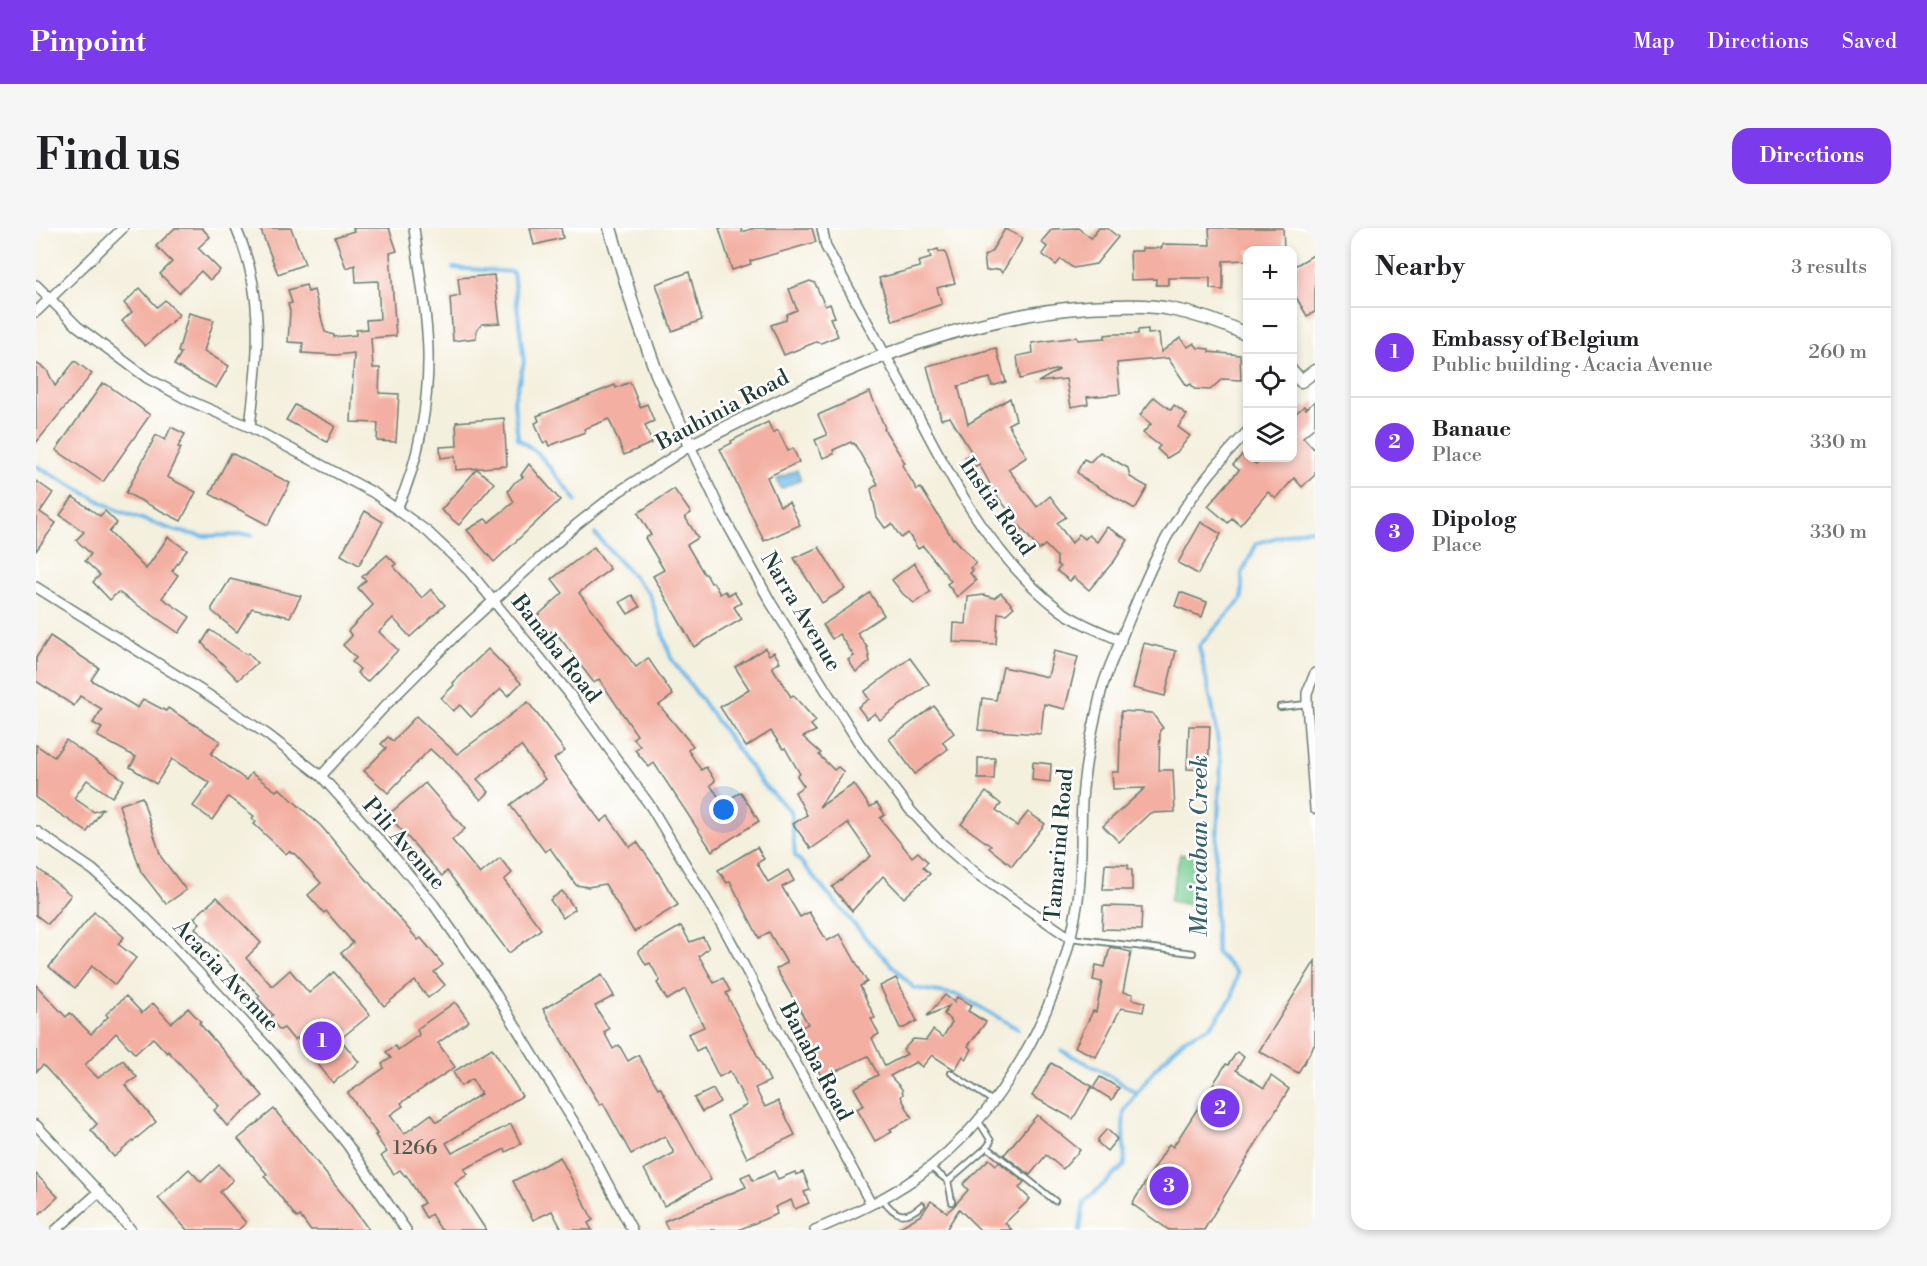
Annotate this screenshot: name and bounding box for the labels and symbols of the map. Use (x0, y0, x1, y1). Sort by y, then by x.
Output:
street label: Bauhinia Road (651, 364, 794, 457)
street label: Instia Road (953, 453, 1041, 561)
street label: Narra Avenue (754, 547, 847, 676)
street label: Banaba Road (505, 589, 607, 709)
water label: Maricaban Creek (1185, 755, 1215, 937)
street label: Tamarind Road (1039, 767, 1080, 923)
street label: Pili Avenue (357, 792, 451, 896)
your location (709, 795, 738, 824)
street label: Acacia Avenue (166, 914, 285, 1038)
street label: Banaba Road (773, 997, 858, 1126)
pin: 1 (302, 1018, 342, 1064)
pin: 2 (1200, 1086, 1240, 1130)
house number: 1266 (393, 1136, 437, 1161)
pin: 3 (1150, 1164, 1188, 1208)

